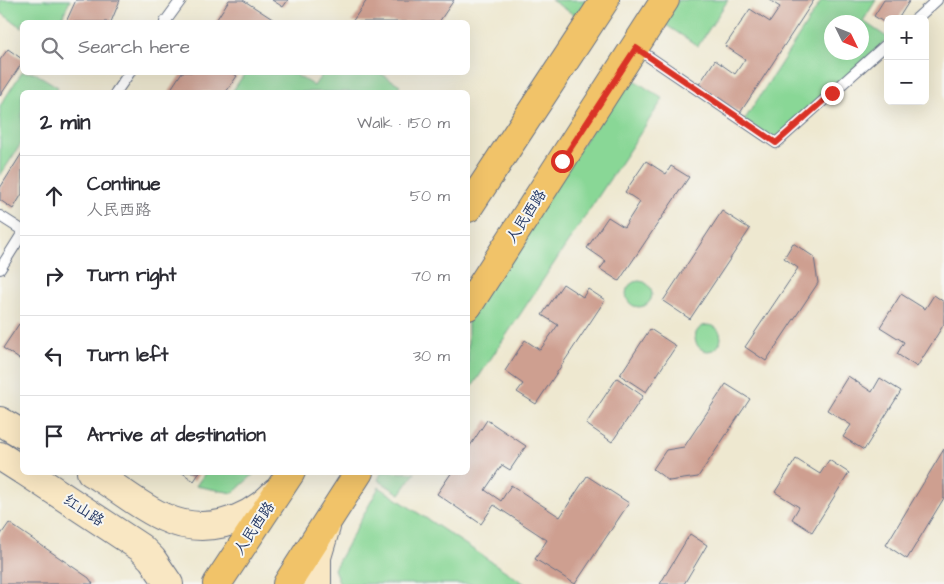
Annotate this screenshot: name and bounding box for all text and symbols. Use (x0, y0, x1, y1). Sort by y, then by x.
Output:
north arrow (824, 15, 869, 60)
map controls (884, 15, 929, 105)
button: + (884, 15, 929, 60)
search box (20, 20, 470, 75)
icon: search (38, 34, 66, 62)
text: Search here (78, 34, 190, 61)
button: − (884, 60, 929, 105)
route end (821, 82, 844, 105)
text: 2 min (40, 108, 90, 137)
text: Walk · 150 m (357, 112, 450, 134)
route start (551, 150, 574, 173)
text: Continue (87, 171, 161, 198)
icon: ahead (40, 182, 68, 210)
text: 50 m (410, 185, 450, 207)
street label: 人民西路 (501, 185, 552, 247)
text: 人民西路 (87, 199, 151, 221)
icon: right (40, 262, 68, 290)
text: Turn right (87, 262, 176, 289)
text: 70 m (411, 265, 450, 287)
icon: left (40, 342, 68, 370)
text: Turn left (87, 342, 168, 369)
text: 30 m (413, 345, 450, 367)
icon: arrive (40, 422, 68, 450)
text: Arrive at destination (87, 422, 266, 449)
street label: 红山路 (59, 489, 108, 531)
street label: 人民西路 (229, 498, 280, 559)

